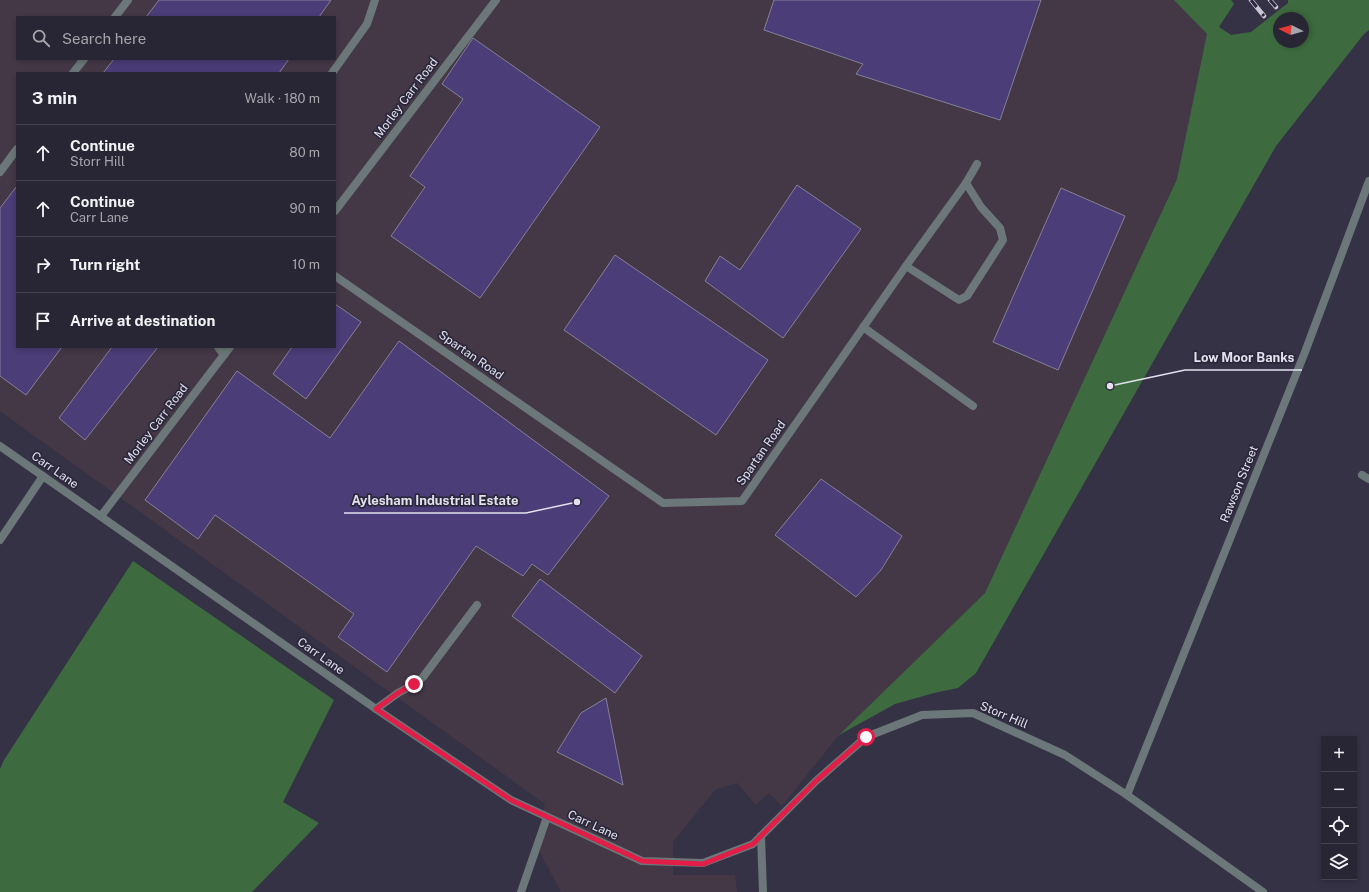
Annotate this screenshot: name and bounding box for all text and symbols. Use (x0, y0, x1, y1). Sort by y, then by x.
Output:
north arrow (1273, 12, 1309, 48)
search box (16, 16, 336, 60)
icon: search (30, 27, 52, 49)
text: Search here (62, 30, 146, 47)
street label: Morley Carr Road (371, 55, 441, 141)
text: 3 min (32, 88, 77, 108)
text: Walk · 180 m (245, 91, 320, 106)
text: Continue (70, 137, 135, 154)
icon: ahead (32, 142, 54, 164)
text: 80 m (289, 145, 320, 160)
text: Storr Hill (70, 154, 125, 169)
text: Continue (70, 193, 135, 210)
icon: ahead (32, 198, 54, 220)
text: 90 m (290, 201, 320, 216)
text: Carr Lane (70, 210, 129, 225)
icon: right (32, 254, 54, 276)
text: Turn right (70, 256, 140, 273)
text: 10 m (292, 257, 320, 272)
icon: arrive (32, 310, 54, 332)
text: Arrive at destination (70, 312, 215, 329)
street label: Spartan Road (436, 328, 506, 382)
callout: Low Moor Banks (1185, 345, 1302, 370)
text: Low Moor Banks (1194, 350, 1295, 365)
street label: Morley Carr Road (121, 381, 191, 467)
street label: Spartan Road (734, 418, 788, 488)
street label: Rawson Street (1217, 443, 1261, 524)
street label: Carr Lane (29, 449, 81, 491)
callout: Aylesham Industrial Estate (344, 488, 526, 513)
text: Aylesham Industrial Estate (352, 493, 518, 508)
street label: Carr Lane (295, 635, 347, 677)
route end (405, 675, 423, 693)
street label: Storr Hill (978, 699, 1030, 731)
route start (857, 728, 875, 746)
map controls (1321, 736, 1357, 880)
button: + (1321, 736, 1357, 772)
button: − (1321, 772, 1357, 808)
street label: Carr Lane (565, 807, 621, 843)
button: locate (1321, 808, 1357, 844)
button: layers (1321, 844, 1357, 880)

